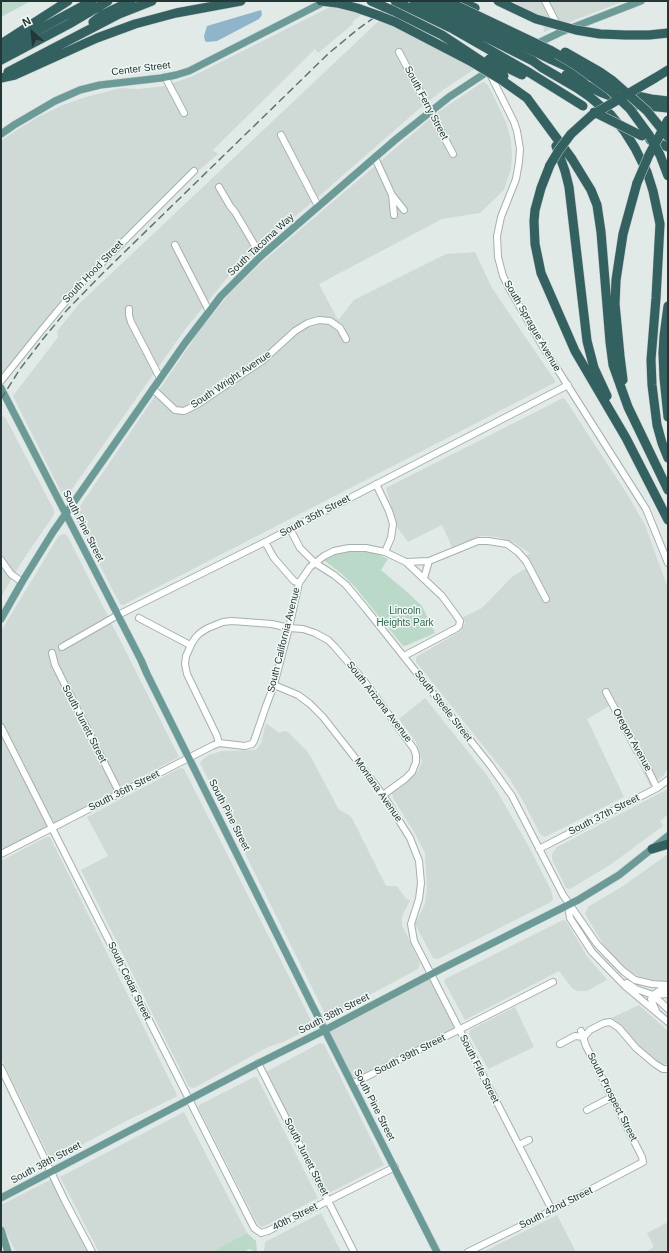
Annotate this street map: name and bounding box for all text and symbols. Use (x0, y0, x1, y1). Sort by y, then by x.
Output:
north arrow (12, 12, 52, 52)
text: N (20, 14, 33, 28)
street label: Center Street (111, 59, 171, 79)
street label: South Ferry Street (402, 64, 450, 142)
street label: South Tacoma Way (225, 211, 297, 279)
street label: South Hood Street (60, 238, 126, 306)
street label: South Sprague Avenue (501, 278, 563, 374)
street label: South Wright Avenue (189, 349, 273, 411)
street label: South Pine Street (60, 488, 106, 564)
street label: South 35th Street (278, 492, 352, 540)
street label: South California Avenue (265, 586, 303, 694)
park label: Lincoln Heights Park (376, 605, 434, 628)
street label: South Arizona Avenue (344, 659, 414, 745)
street label: South Steele Street (412, 668, 474, 744)
street label: South Junett Street (59, 683, 109, 765)
street label: Oregon Avenue (610, 707, 654, 773)
street label: Montana Avenue (351, 756, 405, 824)
street label: South 36th Street (87, 768, 161, 814)
street label: South Pine Street (206, 777, 252, 853)
street label: South 37th Street (567, 792, 641, 838)
street label: South Cedar Street (105, 940, 153, 1022)
street label: South 38th Street (297, 991, 371, 1037)
street label: South 39th Street (373, 1032, 447, 1078)
street label: South Fife Street (457, 1033, 501, 1105)
street label: South Prospect Street (584, 1051, 640, 1143)
street label: South Pine Street (351, 1067, 397, 1143)
street label: South Junett Street (281, 1116, 331, 1198)
street label: South 38th Street (9, 1139, 83, 1187)
street label: South 42nd Street (517, 1184, 595, 1232)
street label: 40th Street (270, 1201, 320, 1233)

